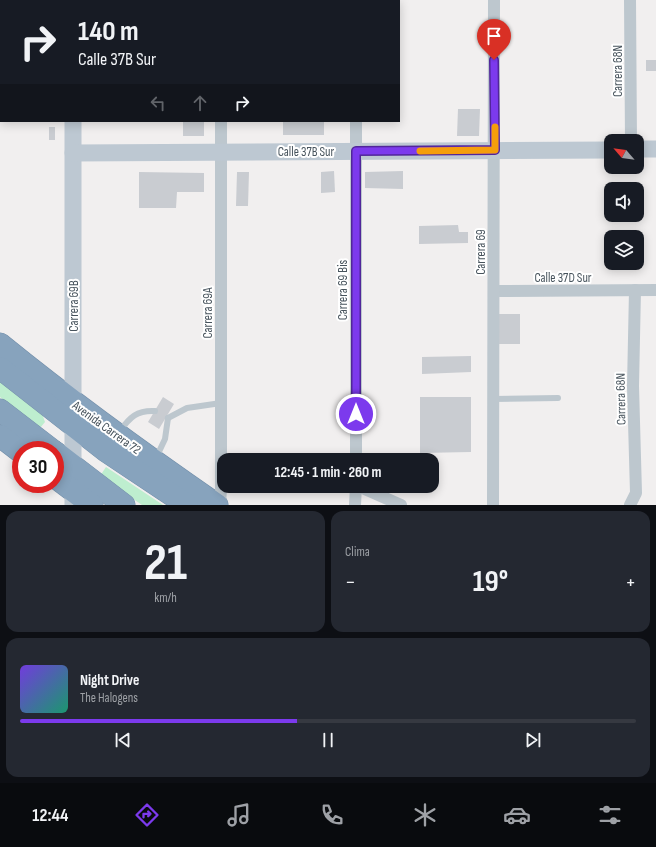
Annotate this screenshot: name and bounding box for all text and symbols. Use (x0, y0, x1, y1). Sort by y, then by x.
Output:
text: 140 m (78, 15, 139, 48)
icon: right (12, 16, 64, 68)
pin (477, 19, 511, 60)
icon: arrive (483, 25, 505, 47)
street label: Carrera 68N (610, 45, 626, 97)
text: Calle 37B Sur (78, 49, 156, 70)
icon: left (147, 92, 169, 114)
icon: ahead (189, 92, 211, 114)
icon: right (231, 92, 253, 114)
north arrow (604, 134, 644, 174)
map controls (604, 134, 644, 270)
street label: Calle 37B Sur (278, 144, 335, 160)
button: sound (604, 182, 644, 222)
street label: Carrera 69 (473, 229, 489, 275)
button: layers (604, 230, 644, 270)
street label: Carrera 69 Bis (335, 259, 351, 320)
street label: Calle 37D Sur (534, 270, 592, 286)
street label: Carrera 69B (66, 280, 82, 332)
street label: Carrera 69A (200, 287, 216, 339)
street label: Carrera 68N (613, 373, 629, 425)
position arrow (335, 393, 377, 435)
street label: Avenida Carrera 72 (68, 397, 144, 458)
speed limit sign: 30 (12, 441, 64, 493)
text: 12:45 · 1 min · 260 m (274, 463, 382, 482)
text: 21 (144, 532, 187, 595)
text: Clima (345, 544, 370, 560)
text: 19° (473, 564, 508, 600)
text: − (345, 569, 356, 596)
text: + (625, 569, 636, 596)
text: km/h (154, 590, 177, 606)
text: Night Drive (80, 671, 139, 690)
text: The Halogens (80, 690, 138, 706)
icon: previous (112, 729, 134, 751)
icon: pause (317, 729, 339, 751)
icon: next (522, 729, 544, 751)
icon: directions (133, 801, 161, 829)
icon: music (225, 801, 253, 829)
icon: phone (318, 801, 346, 829)
icon: climate (411, 801, 439, 829)
icon: car (503, 801, 531, 829)
icon: filters (596, 801, 624, 829)
text: 12:44 (32, 805, 68, 826)

